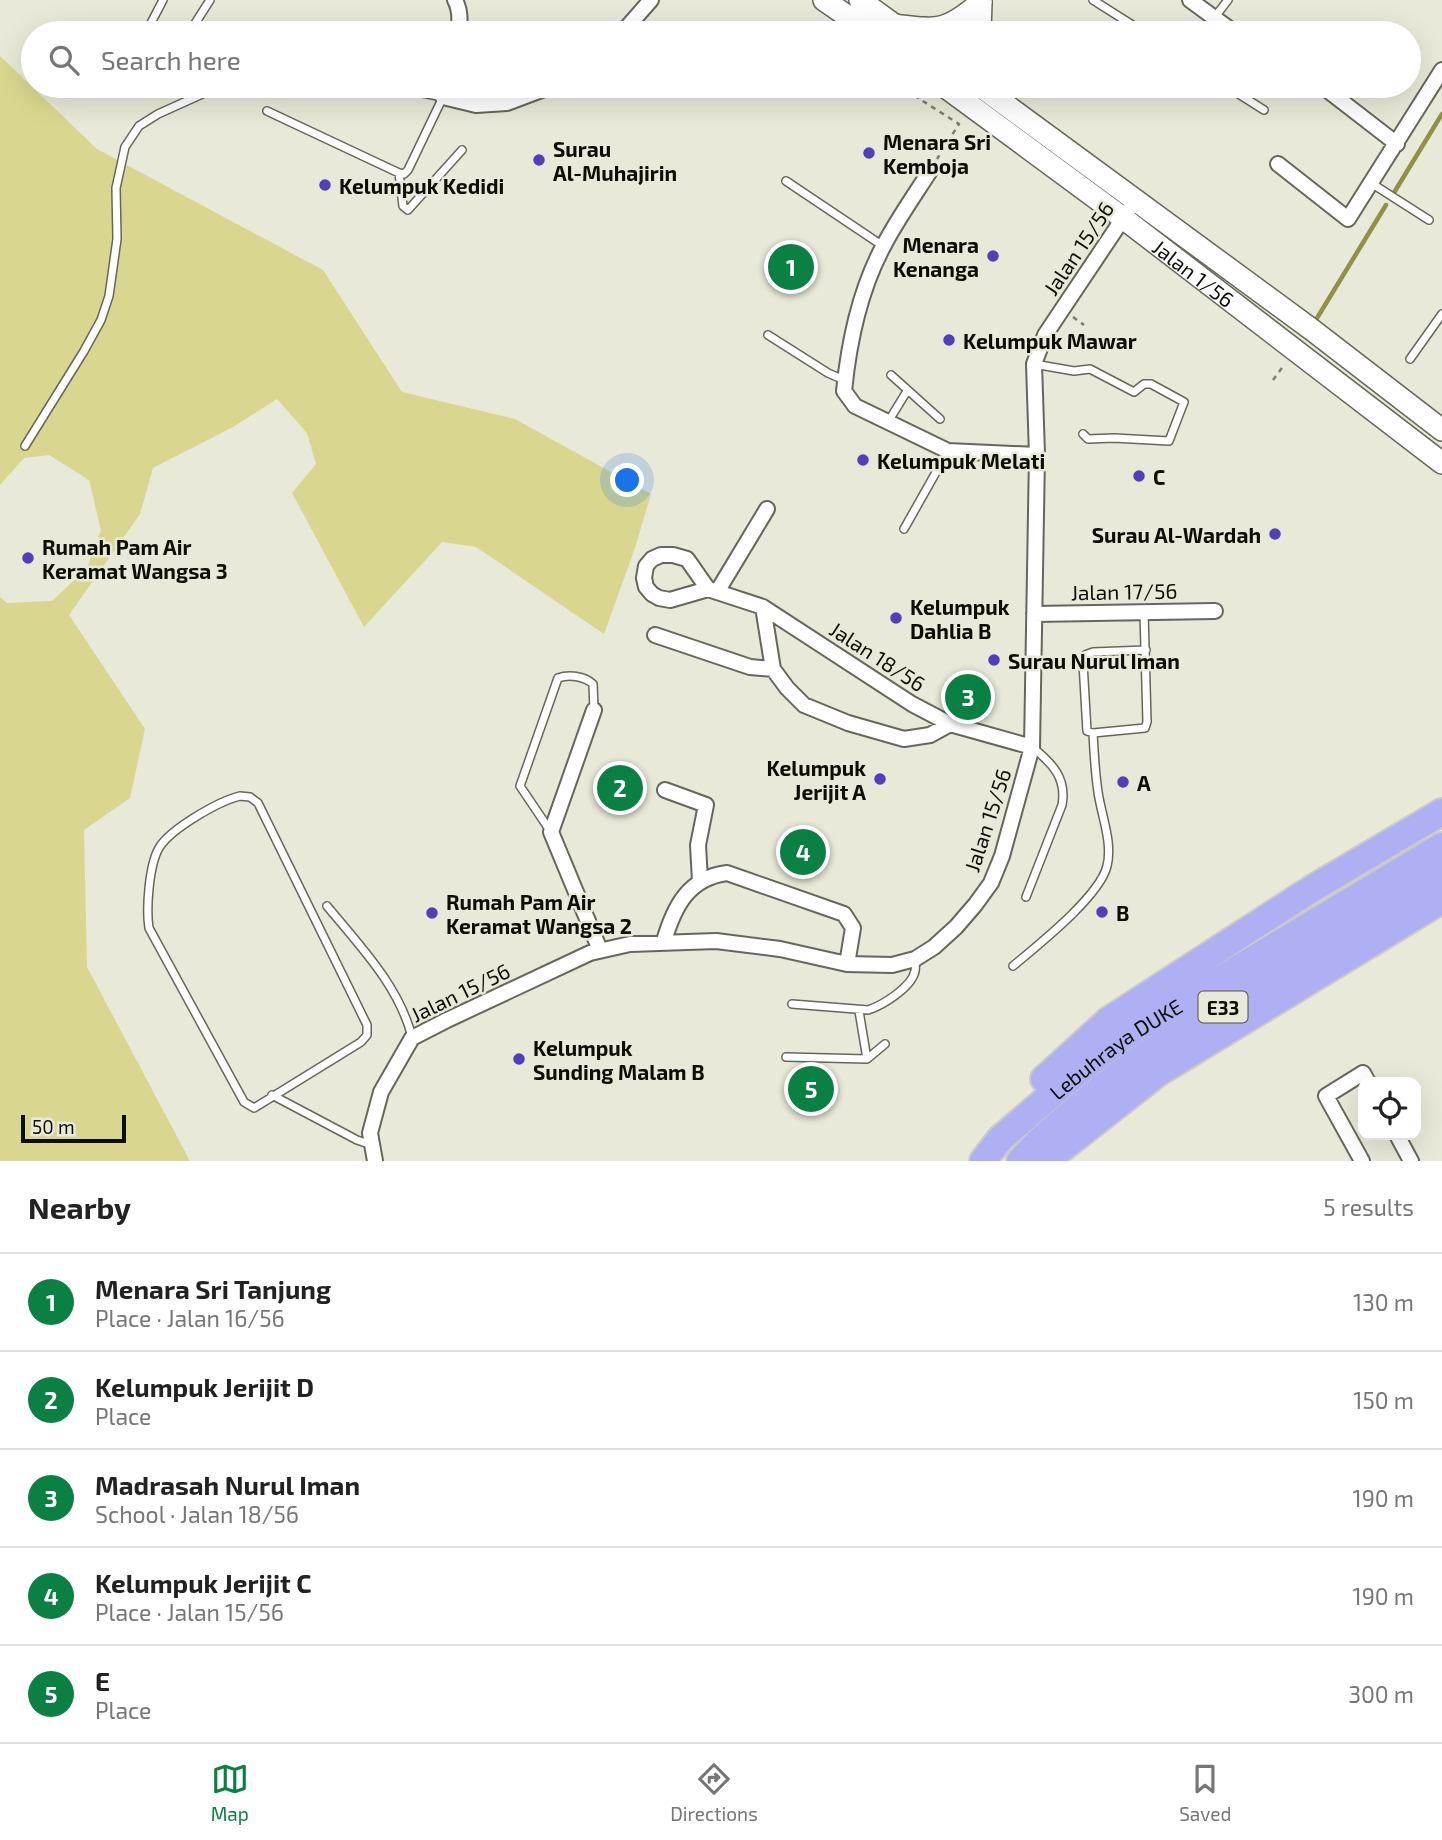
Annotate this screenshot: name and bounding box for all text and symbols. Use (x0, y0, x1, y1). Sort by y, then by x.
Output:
search box (21, 21, 1421, 98)
icon: search (45, 41, 83, 79)
text: Search here (101, 44, 241, 75)
place label: Menara Sri Kemboja (883, 129, 991, 178)
place label: Surau Al-Muhajirin (553, 136, 677, 185)
marker: Menara Sri Kemboja (861, 145, 877, 161)
marker: Surau Al-Muhajirin (531, 152, 547, 168)
place label: Kelumpuk Kedidi (339, 173, 504, 198)
marker: Kelumpuk Kedidi (317, 177, 333, 193)
street label: Jalan 15/56 (1038, 197, 1118, 299)
place label: Menara Kenanga (893, 232, 979, 281)
street label: Jalan 1/56 (1148, 233, 1240, 312)
pin: 1 (768, 241, 814, 293)
marker: Menara Kenanga (985, 248, 1001, 264)
place label: Kelumpuk Mawar (963, 328, 1137, 353)
marker: Kelumpuk Mawar (941, 332, 957, 348)
place label: Kelumpuk Melati (877, 448, 1045, 473)
marker: Kelumpuk Melati (855, 452, 871, 468)
your location (610, 463, 644, 497)
place label: C (1153, 464, 1165, 489)
marker: C (1131, 468, 1147, 484)
place label: Surau Al-Wardah (1092, 522, 1261, 547)
marker: Surau Al-Wardah (1267, 526, 1283, 542)
place label: Rumah Pam Air Keramat Wangsa 3 (42, 534, 228, 583)
marker: Rumah Pam Air Keramat Wangsa 3 (20, 550, 36, 566)
street label: Jalan 17/56 (1071, 578, 1177, 604)
place label: Kelumpuk Dahlia B (910, 594, 1010, 643)
marker: Kelumpuk Dahlia B (888, 610, 904, 626)
street label: Jalan 18/56 (826, 616, 930, 696)
place label: Surau Nurul Iman (1008, 648, 1180, 673)
marker: Surau Nurul Iman (986, 652, 1002, 668)
pin: 3 (945, 671, 991, 723)
place label: Kelumpuk Jerijit A (767, 755, 866, 804)
pin: 2 (597, 762, 643, 814)
street label: Jalan 15/56 (959, 765, 1015, 875)
place label: A (1137, 770, 1151, 795)
marker: Kelumpuk Jerijit A (872, 771, 888, 787)
marker: A (1115, 774, 1131, 790)
pin: 4 (780, 826, 826, 878)
place label: Rumah Pam Air Keramat Wangsa 2 (446, 889, 632, 938)
place label: B (1116, 900, 1129, 925)
marker: B (1094, 904, 1110, 920)
marker: Rumah Pam Air Keramat Wangsa 2 (424, 905, 440, 921)
street label: Jalan 15/56 (406, 957, 514, 1027)
street label: Lebuhraya DUKE (1044, 992, 1186, 1104)
road number: E33 (1198, 992, 1248, 1023)
place label: Kelumpuk Sunding Malam B (533, 1035, 705, 1084)
marker: Kelumpuk Sunding Malam B (511, 1051, 527, 1067)
pin: 5 (788, 1063, 834, 1115)
map controls (1358, 1077, 1421, 1140)
button: locate (1358, 1077, 1421, 1140)
scale bar (21, 1112, 126, 1144)
text: 50 m (32, 1115, 75, 1138)
text: Nearby (28, 1189, 131, 1225)
text: 5 results (1323, 1193, 1414, 1221)
text: Menara Sri Tanjung (95, 1273, 331, 1304)
text: 1 (46, 1288, 56, 1316)
text: 130 m (1353, 1288, 1414, 1316)
text: Place · Jalan 16/56 (95, 1304, 285, 1332)
text: Kelumpuk Jerijit D (95, 1371, 314, 1402)
text: 2 (44, 1386, 58, 1414)
text: 150 m (1353, 1386, 1414, 1414)
text: Place (95, 1402, 151, 1430)
text: Madrasah Nurul Iman (95, 1469, 360, 1500)
text: 3 (44, 1484, 58, 1512)
text: 190 m (1353, 1484, 1414, 1512)
text: School · Jalan 18/56 (95, 1500, 299, 1528)
text: Kelumpuk Jerijit C (95, 1567, 312, 1598)
text: 4 (44, 1582, 58, 1610)
text: 190 m (1353, 1582, 1414, 1610)
text: Place · Jalan 15/56 (95, 1598, 284, 1626)
text: E (95, 1665, 110, 1696)
text: 5 (45, 1680, 57, 1708)
text: 300 m (1348, 1680, 1414, 1708)
text: Place (95, 1696, 151, 1724)
tab: Map (211, 1760, 249, 1825)
tab: Directions (670, 1760, 758, 1825)
tab: Saved (1179, 1760, 1231, 1825)

